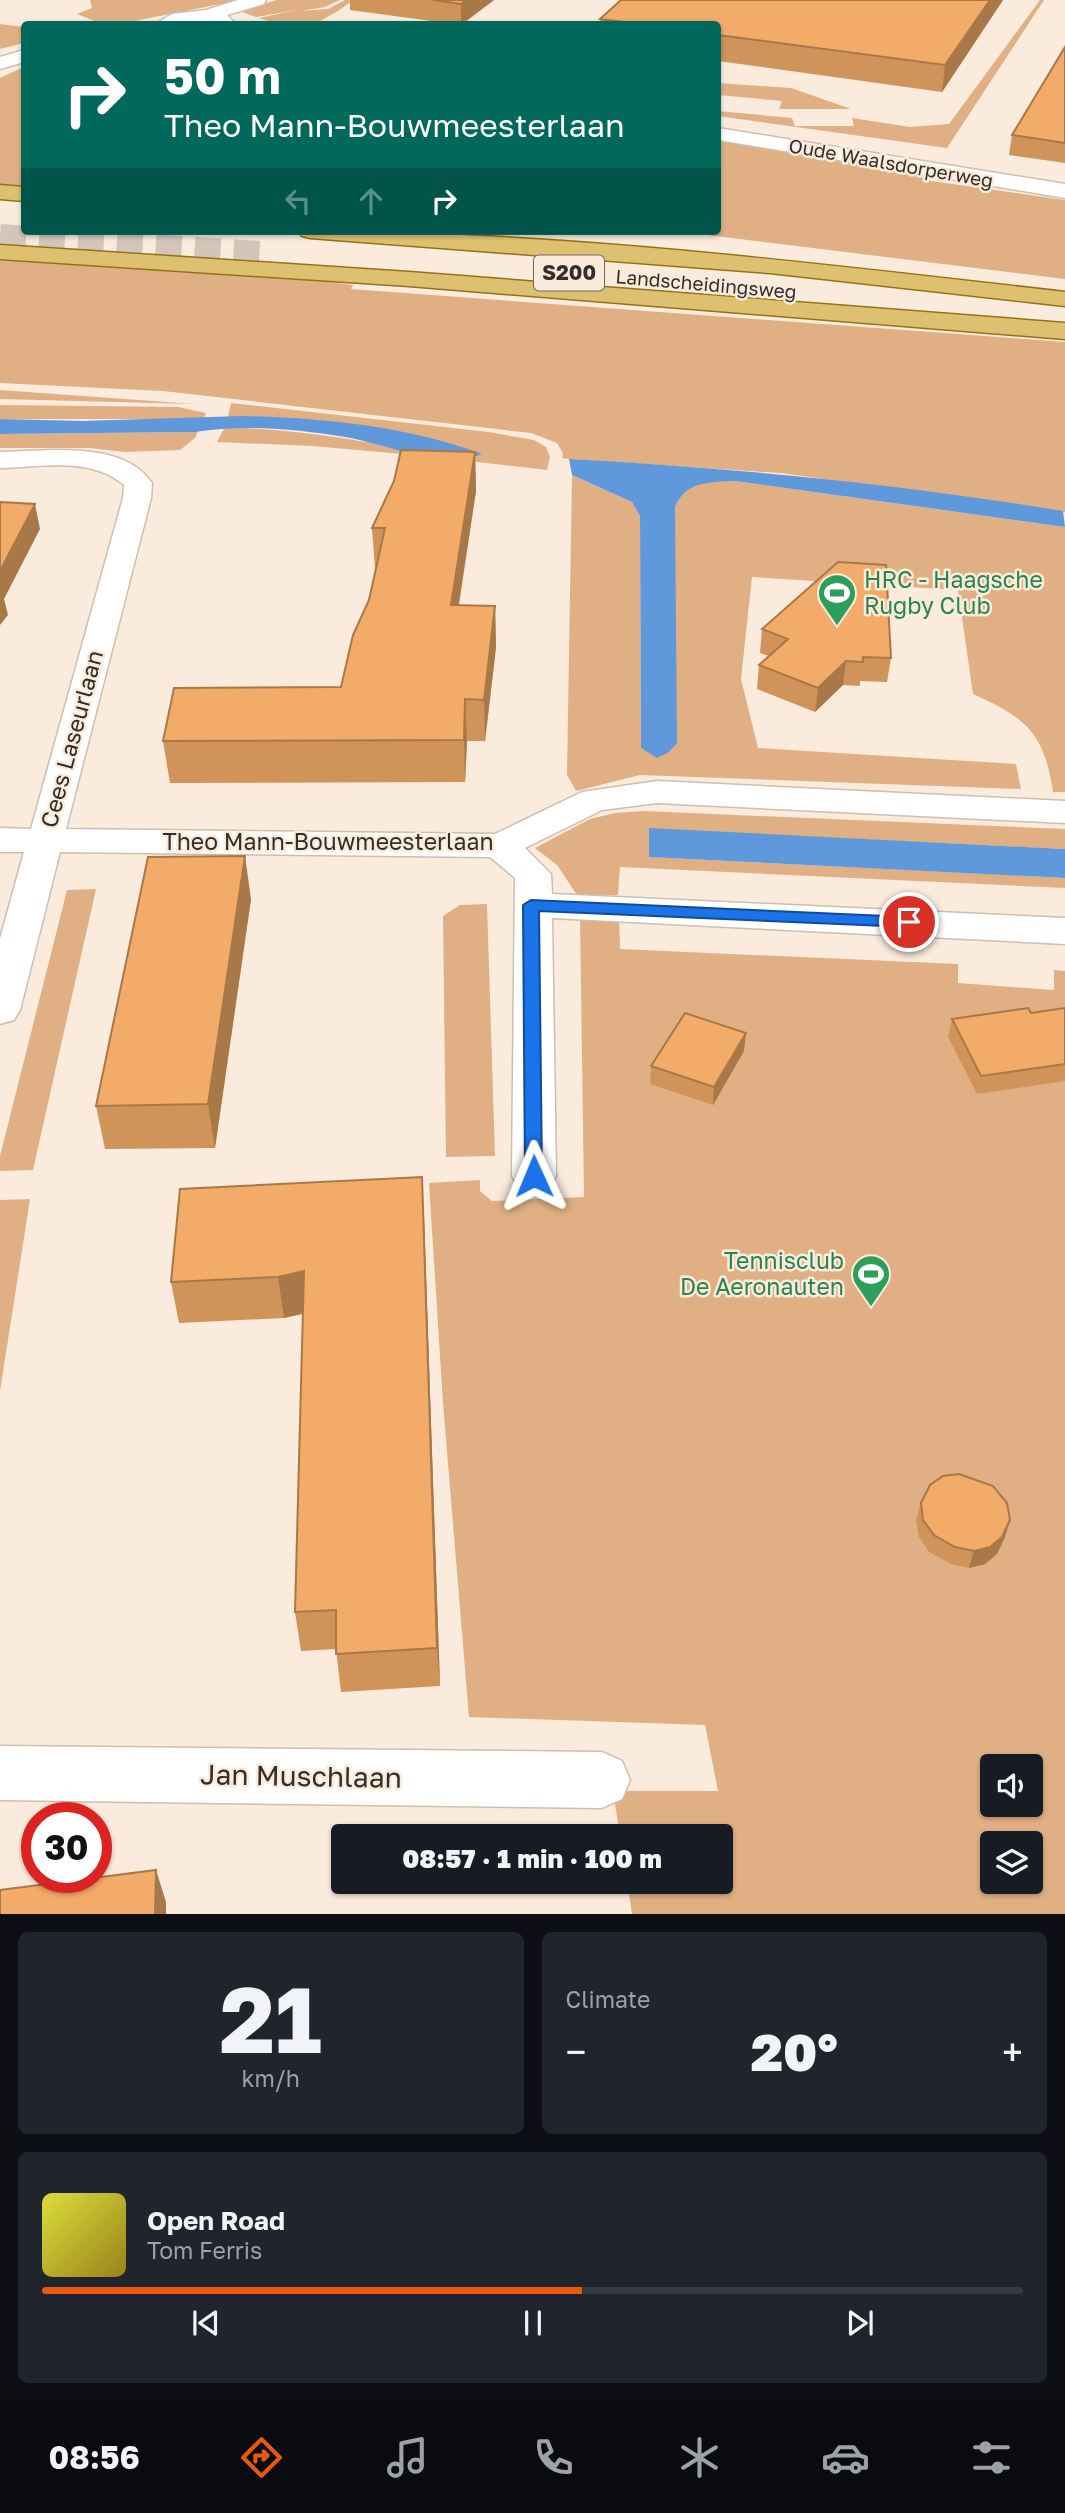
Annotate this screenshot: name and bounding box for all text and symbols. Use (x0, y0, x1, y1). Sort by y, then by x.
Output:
text: 50 m (164, 46, 281, 105)
icon: right (49, 49, 140, 140)
text: Theo Mann-Bouwmeesterlaan (164, 106, 625, 144)
street label: Oude Waalsdorperweg (787, 133, 995, 192)
icon: left (279, 182, 317, 220)
icon: ahead (352, 182, 390, 220)
icon: right (425, 182, 463, 220)
road number: S200 (534, 256, 604, 290)
street label: Landscheidingsweg (615, 264, 797, 303)
place label: HRC - Haagsche Rugby Club (864, 565, 1043, 619)
sports icon: HRC - Haagsche Rugby Club (816, 572, 858, 627)
street label: Cees Laseurlaan (34, 647, 108, 831)
street label: Theo Mann-Bouwmeesterlaan (162, 827, 494, 855)
pin (879, 892, 939, 952)
icon: arrive (890, 903, 928, 941)
position arrow (497, 1139, 571, 1213)
place label: Tennisclub De Aeronauten (680, 1246, 844, 1300)
sports icon: Tennisclub De Aeronauten (850, 1253, 892, 1308)
map controls (980, 1754, 1043, 1894)
button: sound (980, 1754, 1043, 1817)
street label: Jan Muschlaan (200, 1757, 402, 1794)
speed limit sign: 30 (21, 1802, 112, 1893)
button: layers (980, 1831, 1043, 1894)
text: 08:57 · 1 min · 100 m (402, 1843, 662, 1874)
text: 21 (220, 1964, 322, 2073)
text: Climate (566, 1985, 650, 2013)
text: 20° (751, 2020, 838, 2082)
text: − (566, 2029, 586, 2074)
text: + (1002, 2029, 1023, 2074)
text: km/h (241, 2064, 300, 2092)
text: Open Road (147, 2205, 285, 2236)
text: Tom Ferris (147, 2236, 262, 2264)
icon: previous (187, 2304, 225, 2342)
icon: pause (514, 2304, 552, 2342)
icon: next (841, 2304, 879, 2342)
icon: directions (237, 2433, 286, 2482)
icon: music (383, 2433, 432, 2482)
icon: phone (529, 2433, 578, 2482)
icon: climate (675, 2433, 724, 2482)
icon: car (821, 2433, 870, 2482)
icon: filters (967, 2433, 1016, 2482)
text: 08:56 (49, 2438, 140, 2476)

